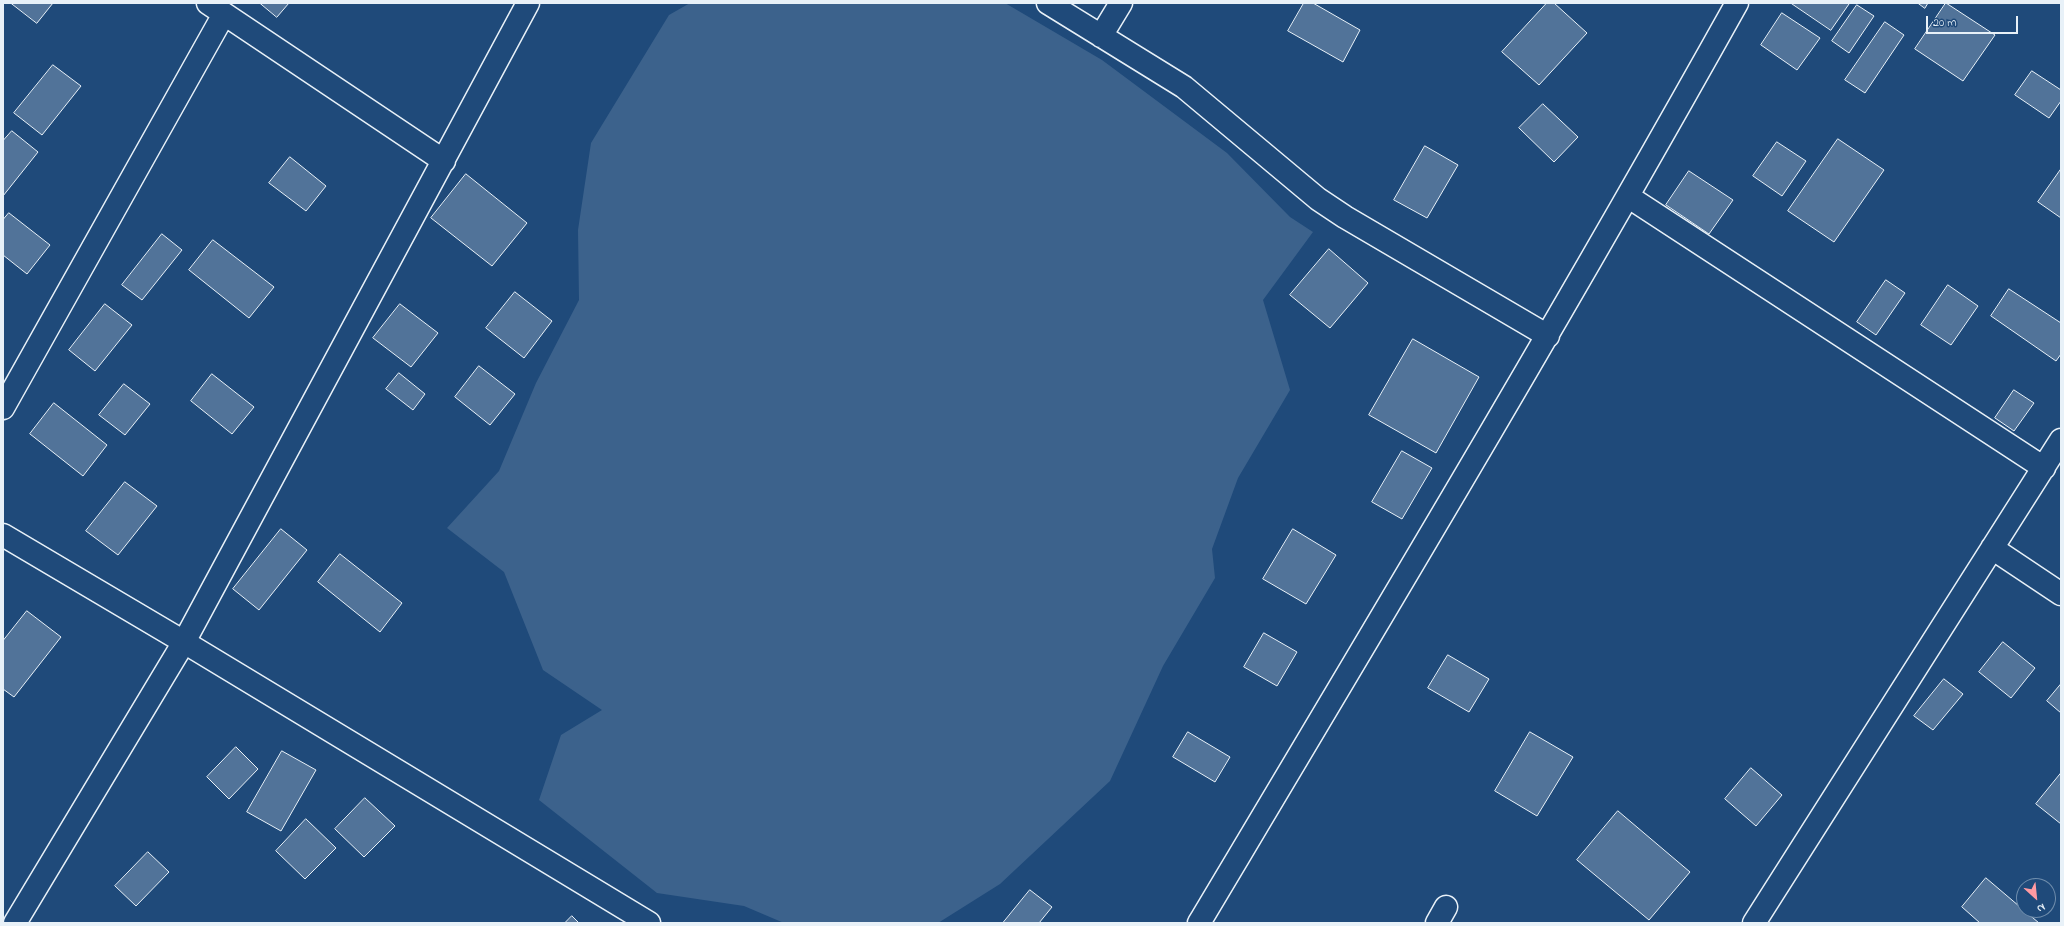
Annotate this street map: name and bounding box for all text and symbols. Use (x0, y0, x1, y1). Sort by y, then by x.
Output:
scale bar (1928, 8, 2020, 34)
text: 20 m (1933, 14, 1956, 32)
north arrow (2016, 878, 2056, 918)
text: N (2034, 899, 2048, 917)

